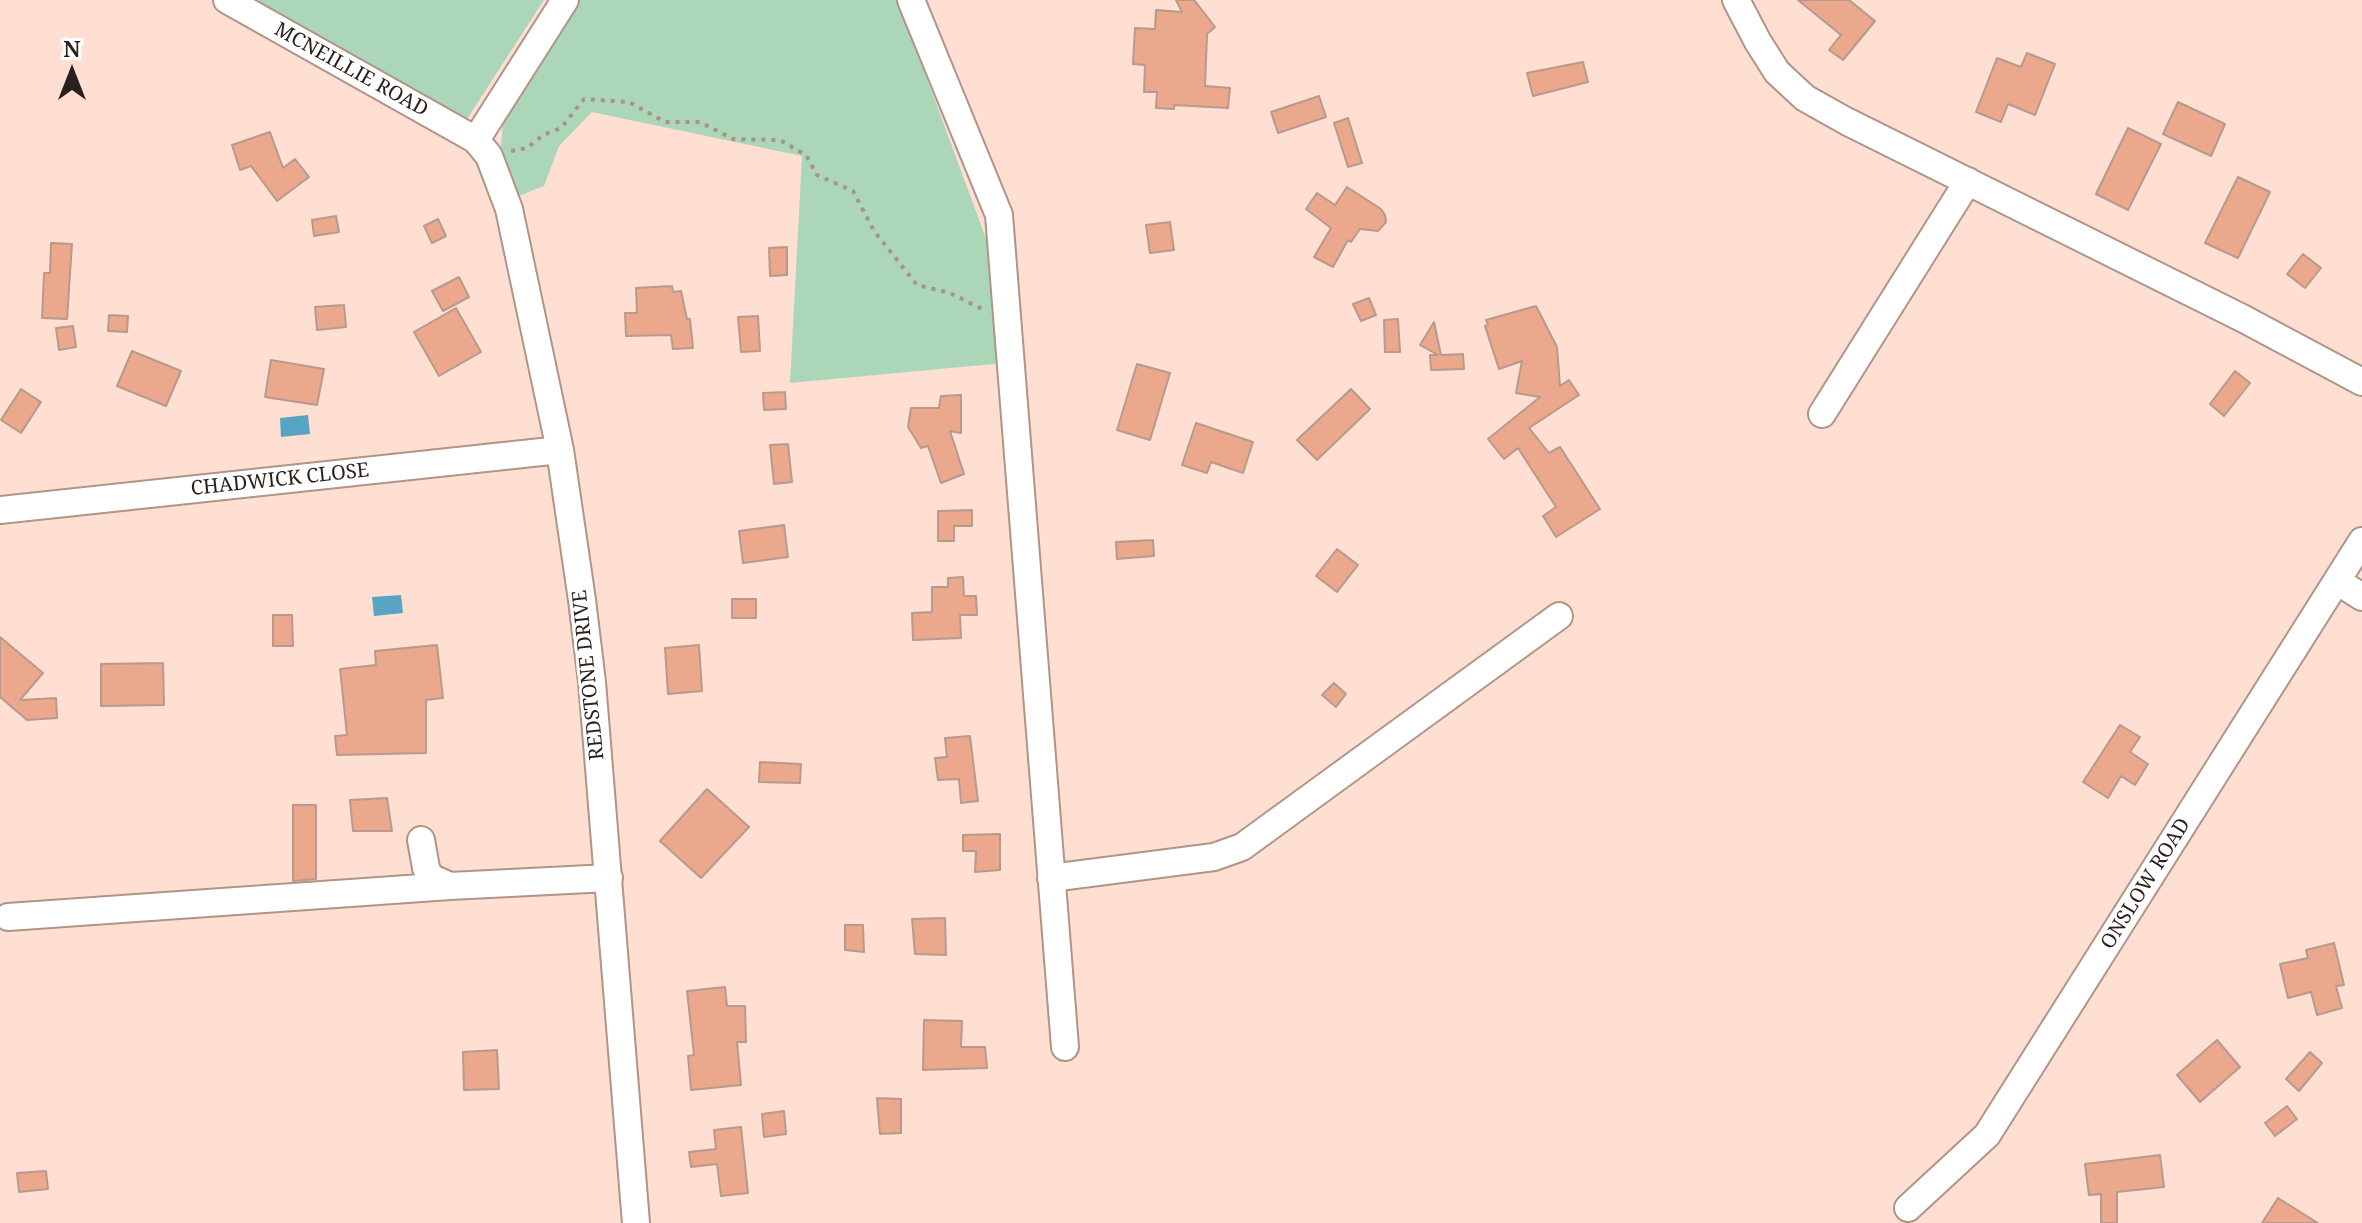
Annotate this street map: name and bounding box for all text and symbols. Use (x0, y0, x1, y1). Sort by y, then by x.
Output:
street label: MCNEILLIE ROAD (270, 18, 432, 122)
north arrow (32, 32, 112, 112)
text: N (63, 33, 81, 63)
street label: CHADWICK CLOSE (190, 459, 370, 501)
street label: REDSTONE DRIVE (568, 589, 610, 761)
street label: ONSLOW ROAD (2096, 814, 2196, 954)

